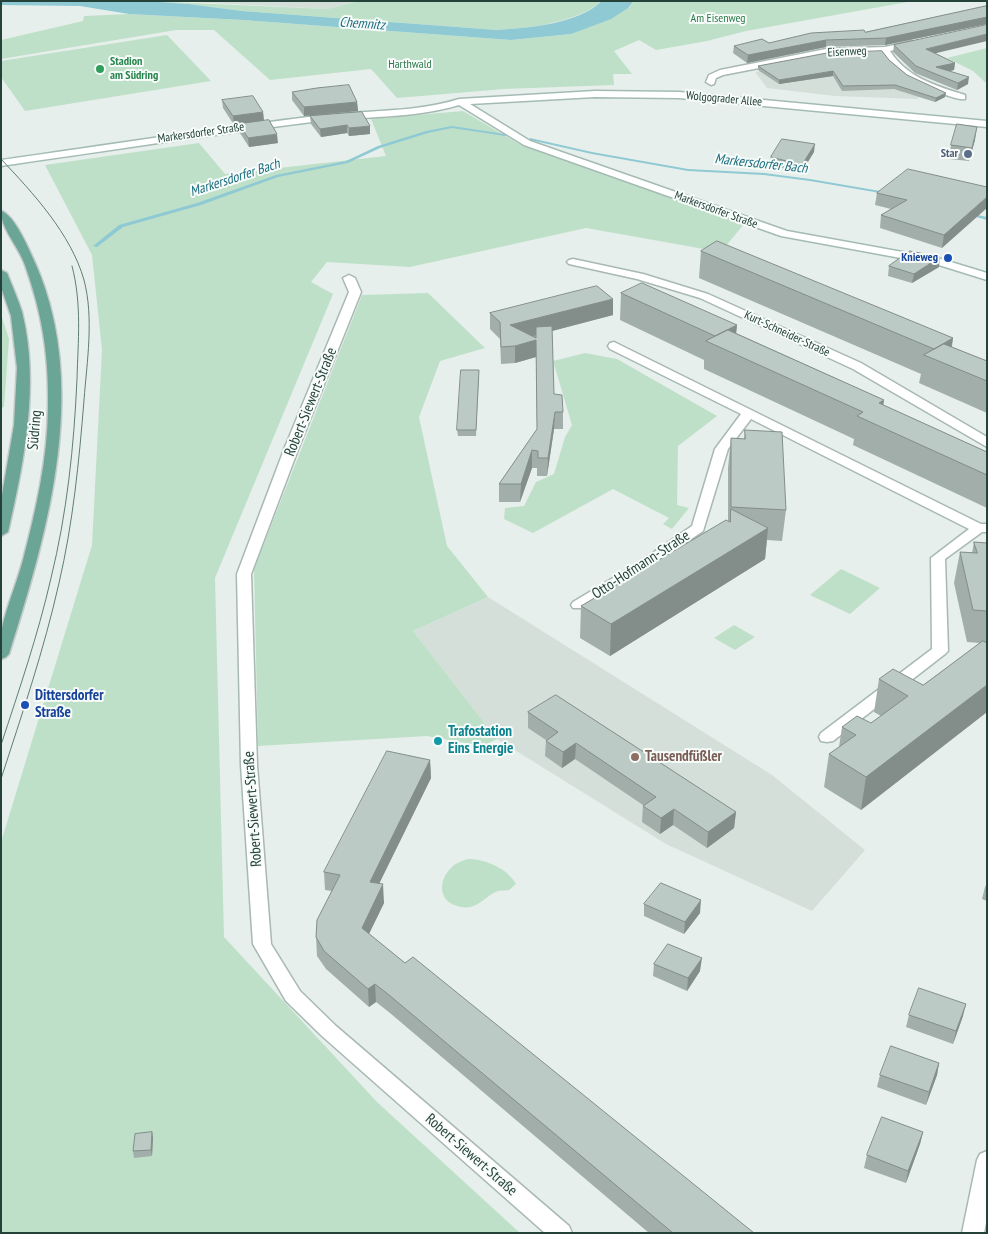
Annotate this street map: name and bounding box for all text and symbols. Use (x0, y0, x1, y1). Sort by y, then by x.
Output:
park label: Am Eisenweg (690, 12, 746, 26)
water label: Chemnitz (339, 14, 385, 34)
street label: Eisenweg (827, 44, 867, 60)
place label: Stadion am Südring (110, 55, 158, 83)
park label: Harthwald (388, 58, 432, 72)
marker: Stadion am Südring (94, 63, 106, 75)
street label: Wolgograder Allee (685, 89, 763, 109)
street label: Markersdorfer Straße (157, 120, 245, 146)
place label: Star (941, 147, 958, 161)
marker: Star (962, 148, 974, 160)
water label: Markersdorfer Bach (714, 151, 808, 177)
water label: Markersdorfer Bach (188, 156, 282, 200)
street label: Markersdorfer Straße (672, 188, 760, 232)
place label: Knieweg (901, 251, 938, 265)
marker: Knieweg (942, 252, 954, 264)
street label: Kurt-Schneider-Straße (742, 308, 832, 360)
street label: Robert-Siewert-Straße (281, 345, 341, 459)
street label: Südring (24, 409, 46, 451)
street label: Otto-Hofmann-Straße (589, 527, 693, 603)
place label: Dittersdorfer Straße (35, 687, 104, 722)
marker: Dittersdorfer Straße (19, 699, 31, 711)
place label: Trafostation Eins Energie (448, 723, 513, 758)
marker: Trafostation Eins Energie (432, 735, 444, 747)
place label: Tausendfüßler (645, 748, 722, 766)
street label: Robert-Siewert-Straße (240, 751, 266, 867)
marker: Tausendfüßler (629, 751, 641, 763)
street label: Robert-Siewert-Straße (421, 1110, 521, 1200)

